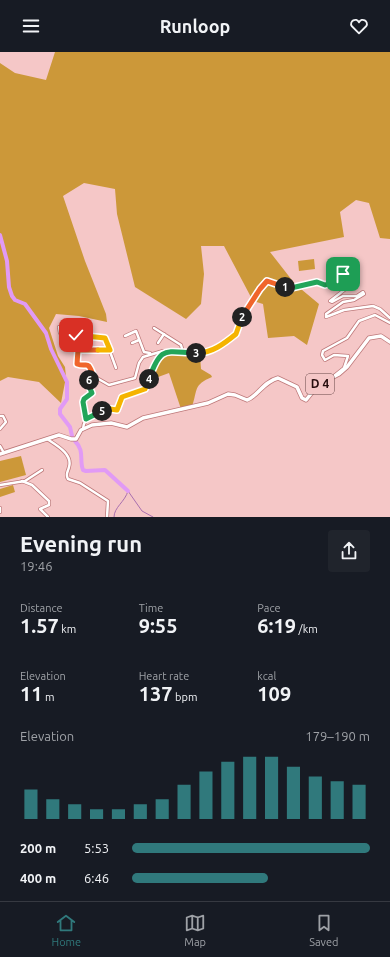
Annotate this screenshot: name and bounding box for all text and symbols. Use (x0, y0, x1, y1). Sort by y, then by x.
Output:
icon: menu (20, 15, 42, 37)
icon: heart (348, 15, 370, 37)
text: Runloop (160, 16, 230, 36)
pin (326, 257, 360, 291)
icon: arrive (332, 263, 354, 285)
pin: 1 (275, 277, 295, 297)
text: 1 (282, 281, 288, 293)
pin: 2 (232, 307, 252, 327)
text: 2 (239, 311, 245, 323)
pin (59, 318, 93, 352)
icon: check (65, 324, 87, 346)
pin: 3 (186, 343, 206, 363)
text: 3 (193, 347, 199, 359)
pin: 4 (139, 369, 159, 389)
pin: 6 (79, 370, 99, 390)
text: 4 (146, 373, 152, 385)
text: 6 (86, 374, 92, 386)
road number: D 4 (306, 374, 334, 394)
pin: 5 (92, 401, 112, 421)
text: 5 (99, 405, 105, 417)
button: share (328, 530, 370, 572)
text: Evening run (20, 531, 142, 556)
text: 19:46 (20, 559, 53, 573)
text: Distance (20, 602, 63, 614)
text: Time (139, 602, 163, 614)
text: Pace (257, 602, 281, 614)
text: 1.57 (20, 614, 59, 637)
text: 9:55 (139, 614, 177, 637)
text: 6:19 (257, 614, 296, 637)
text: km (59, 623, 76, 635)
text: /km (296, 623, 318, 635)
text: Elevation (20, 670, 66, 682)
text: Heart rate (139, 670, 189, 682)
text: kcal (257, 670, 276, 682)
text: 11 (20, 682, 43, 705)
text: 137 (139, 682, 173, 705)
text: 109 (257, 682, 291, 705)
text: m (43, 691, 55, 703)
text: bpm (173, 691, 197, 703)
text: Elevation (20, 729, 74, 743)
text: 179–190 m (305, 729, 370, 743)
text: 200 m (20, 841, 56, 855)
text: 5:53 (84, 841, 109, 855)
text: 400 m (20, 871, 56, 885)
text: 6:46 (84, 871, 109, 885)
tab: Home (52, 912, 81, 948)
tab: Map (184, 912, 206, 948)
tab: Saved (309, 912, 338, 948)

